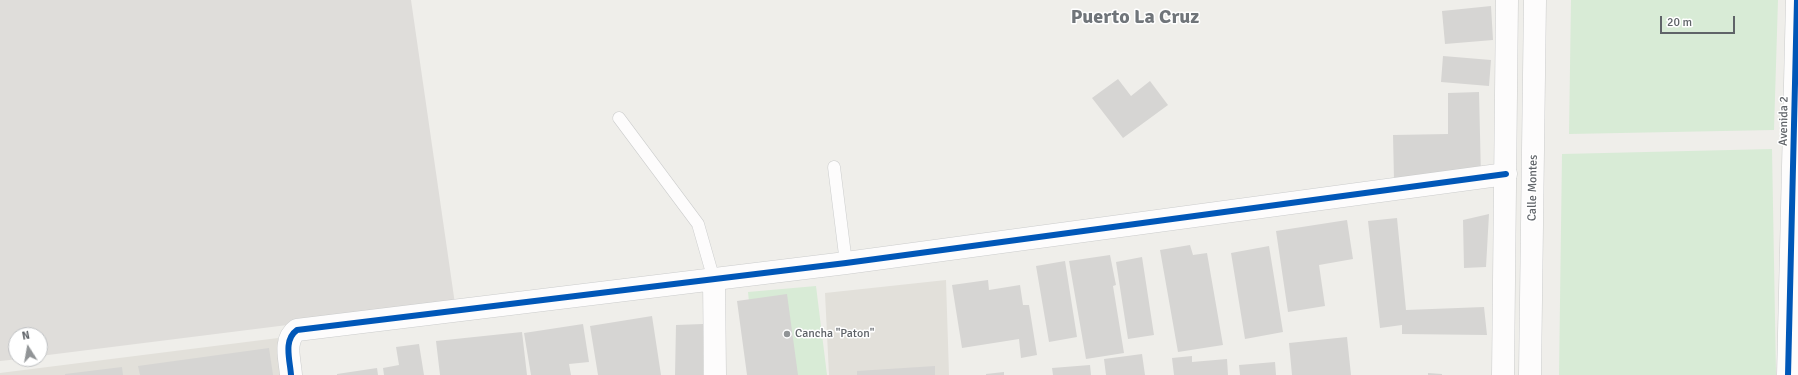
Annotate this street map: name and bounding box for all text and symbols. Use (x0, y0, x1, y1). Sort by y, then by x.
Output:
district label: Puerto La Cruz (1071, 6, 1199, 30)
scale bar (1662, 8, 1737, 34)
text: 20 m (1667, 15, 1692, 30)
street label: Avenida 2 (1776, 96, 1792, 146)
street label: Calle Montes (1525, 155, 1541, 221)
north arrow (8, 327, 48, 367)
place label: Cancha "Paton" (795, 327, 874, 341)
text: N (21, 329, 31, 343)
marker: Cancha "Paton" (782, 329, 792, 339)

